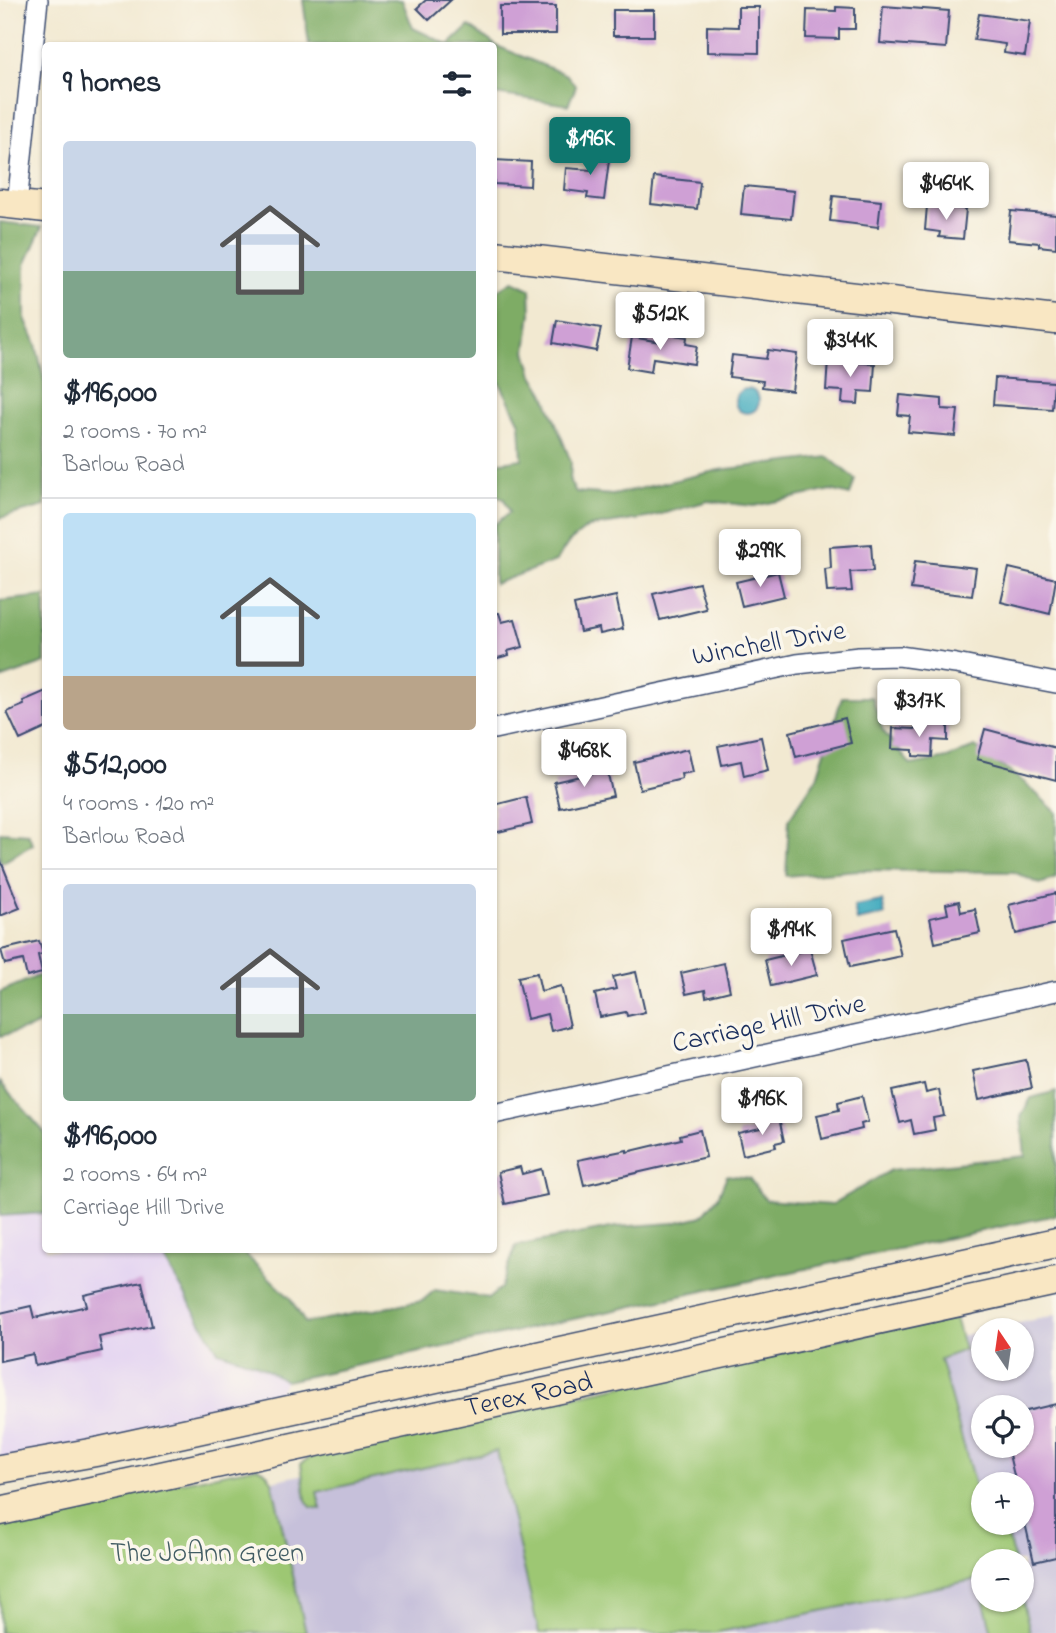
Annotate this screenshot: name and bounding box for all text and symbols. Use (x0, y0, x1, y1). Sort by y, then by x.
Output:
text: 9 homes (63, 62, 161, 106)
icon: filters (438, 65, 476, 103)
pin: $196K (541, 118, 639, 177)
text: $196K (565, 123, 615, 156)
pin: $464K (897, 162, 995, 222)
text: $464K (919, 168, 973, 201)
icon: home (207, 187, 333, 313)
pin: $512K (611, 292, 709, 352)
text: $512K (632, 298, 688, 331)
pin: $344K (801, 320, 899, 379)
text: $344K (823, 325, 877, 358)
text: $196,000 (63, 372, 157, 416)
text: 2 rooms · 70 m² (63, 416, 207, 449)
text: Barlow Road (63, 449, 185, 482)
pin: $299K (711, 530, 809, 589)
text: $299K (735, 535, 785, 568)
icon: home (207, 559, 333, 685)
street label: Winchell Drive (689, 611, 849, 679)
pin: $317K (870, 680, 968, 739)
text: $317K (893, 685, 945, 718)
pin: $468K (535, 730, 633, 789)
text: $468K (557, 735, 611, 768)
text: $512,000 (63, 744, 167, 788)
text: 4 rooms · 120 m² (63, 788, 214, 821)
text: Barlow Road (63, 821, 185, 854)
pin: $194K (742, 908, 840, 968)
text: $194K (767, 914, 815, 947)
icon: home (207, 930, 333, 1056)
street label: Carriage Hill Drive (669, 984, 870, 1065)
pin: $196K (713, 1078, 811, 1137)
text: $196K (737, 1083, 787, 1116)
text: $196,000 (63, 1115, 157, 1159)
text: 2 rooms · 64 m² (63, 1159, 207, 1192)
text: Carriage Hill Drive (63, 1192, 224, 1225)
north arrow (971, 1318, 1034, 1381)
map controls (971, 1318, 1034, 1612)
street label: Terex Road (461, 1362, 597, 1430)
button: locate (971, 1395, 1034, 1458)
button: + (971, 1472, 1034, 1535)
park label: The JoAnn Green (110, 1534, 304, 1575)
button: − (971, 1549, 1034, 1612)

